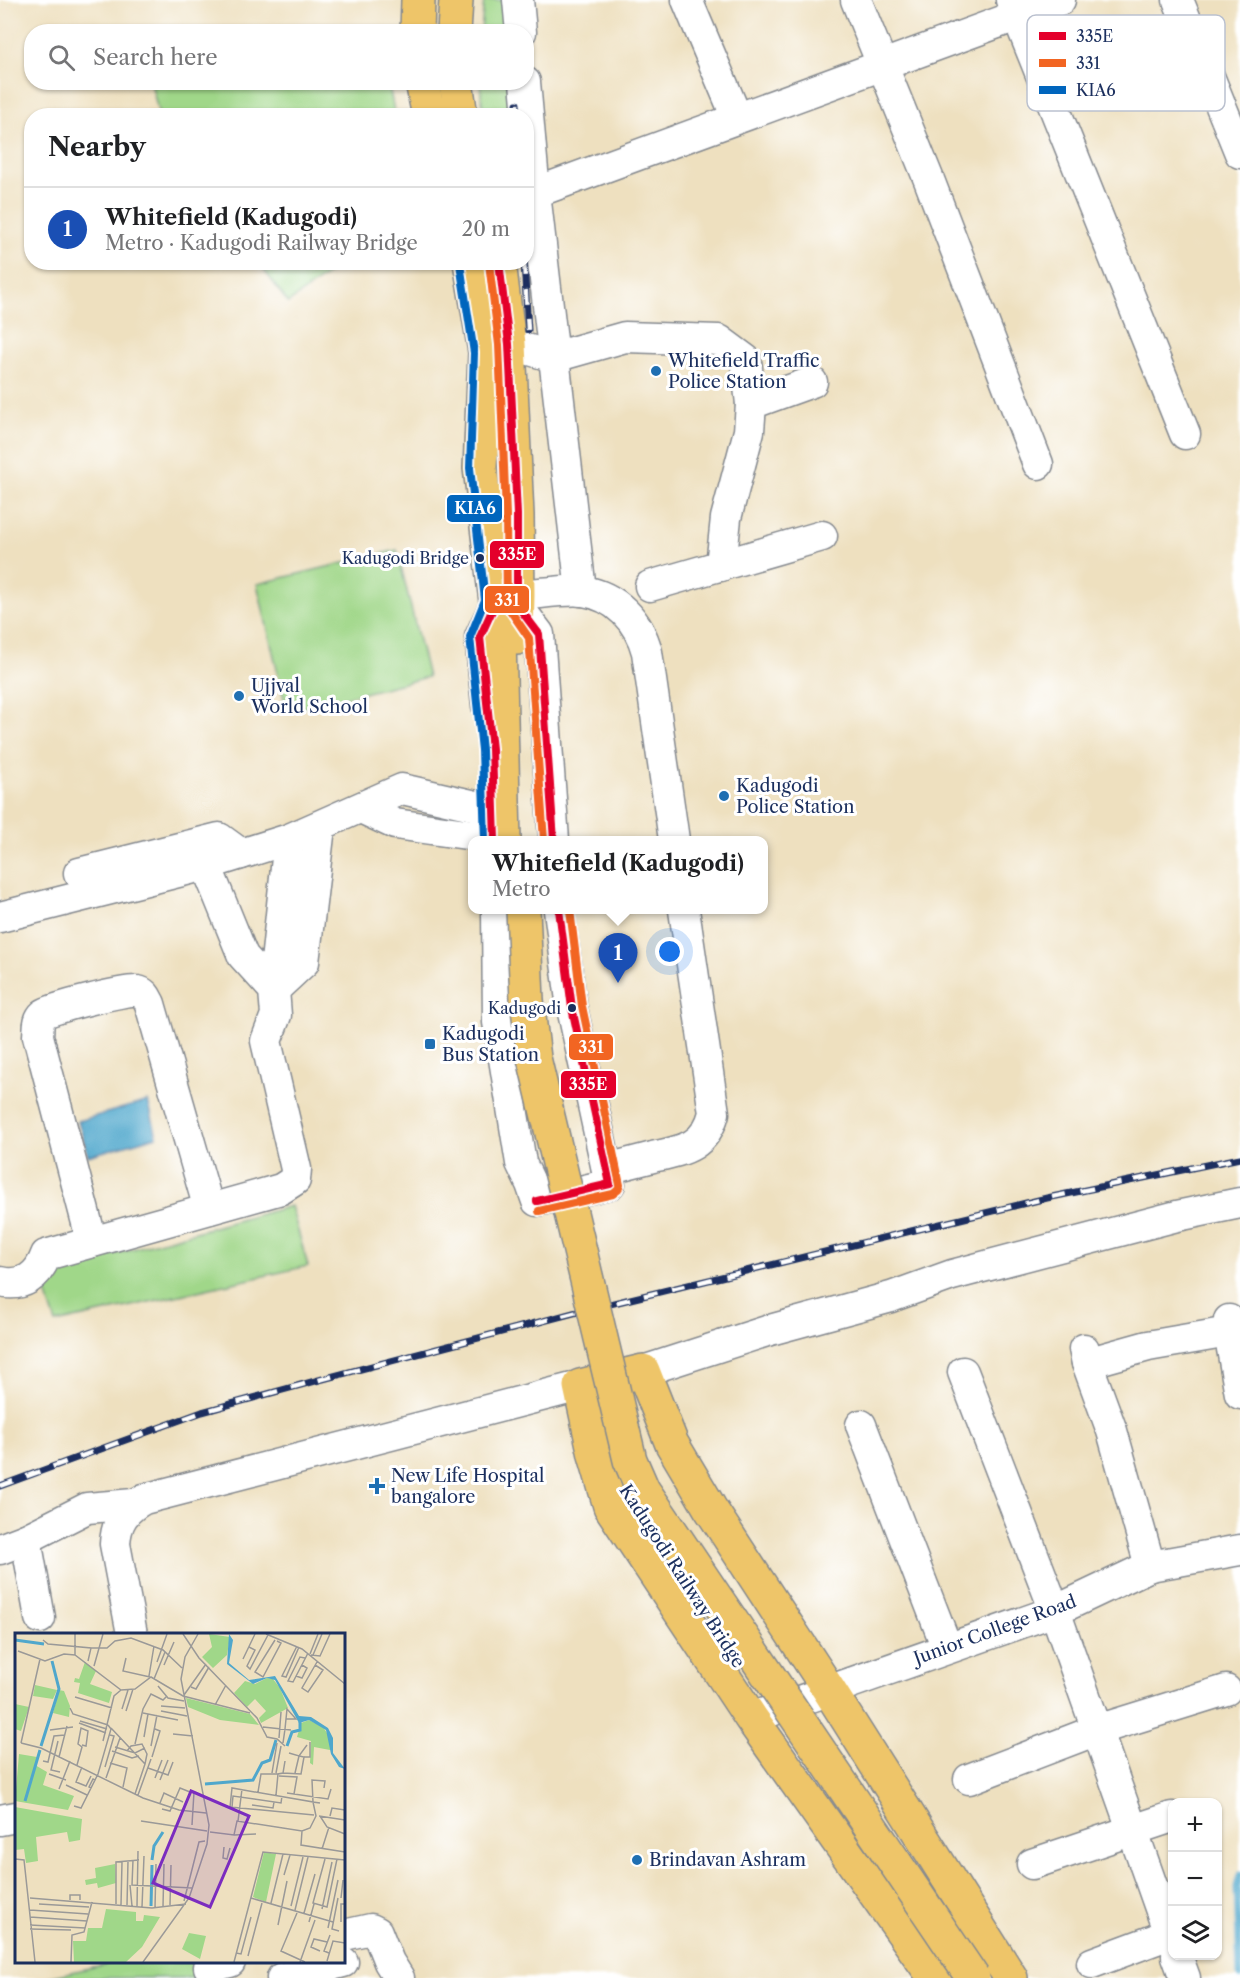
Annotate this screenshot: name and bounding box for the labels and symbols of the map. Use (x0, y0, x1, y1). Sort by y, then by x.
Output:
legend (1027, 15, 1225, 111)
text: 335E (1076, 26, 1113, 46)
text: 331 (1076, 53, 1101, 73)
text: KIA6 (1076, 80, 1116, 100)
place label: Whitefield Traffic Police Station (667, 350, 820, 393)
marker: Whitefield Traffic Police Station (649, 364, 663, 378)
line badge: KIA6 (446, 494, 503, 523)
text: KIA6 (454, 498, 496, 518)
line badge: 335E (489, 540, 545, 569)
text: 335E (498, 544, 536, 564)
place label: Kadugodi Bridge (342, 548, 469, 568)
marker: Kadugodi Bridge (474, 552, 486, 564)
line badge: 331 (484, 585, 530, 614)
text: 331 (494, 590, 520, 610)
place label: Ujjval World School (250, 675, 368, 718)
marker: Ujjval World School (232, 689, 246, 703)
place label: Kadugodi Police Station (736, 775, 854, 818)
marker: Kadugodi Police Station (717, 789, 731, 803)
pin: 1 (598, 934, 638, 983)
your location (655, 937, 684, 966)
place label: Kadugodi (488, 998, 561, 1018)
marker: Kadugodi (566, 1002, 578, 1014)
place label: Kadugodi Bus Station (442, 1023, 539, 1066)
line badge: 331 (568, 1033, 614, 1061)
marker: Kadugodi Bus Station (423, 1037, 437, 1051)
text: 331 (578, 1037, 604, 1057)
line badge: 335E (560, 1070, 617, 1099)
text: 335E (569, 1074, 607, 1094)
place label: New Life Hospital bangalore (391, 1465, 544, 1508)
marker: New Life Hospital bangalore (368, 1477, 386, 1495)
street label: Kadugodi Railway Bridge (614, 1480, 750, 1672)
street label: Junior College Road (908, 1590, 1079, 1671)
inset map (15, 1633, 345, 1963)
place label: Brindavan Ashram (649, 1849, 806, 1871)
marker: Brindavan Ashram (630, 1853, 644, 1867)

